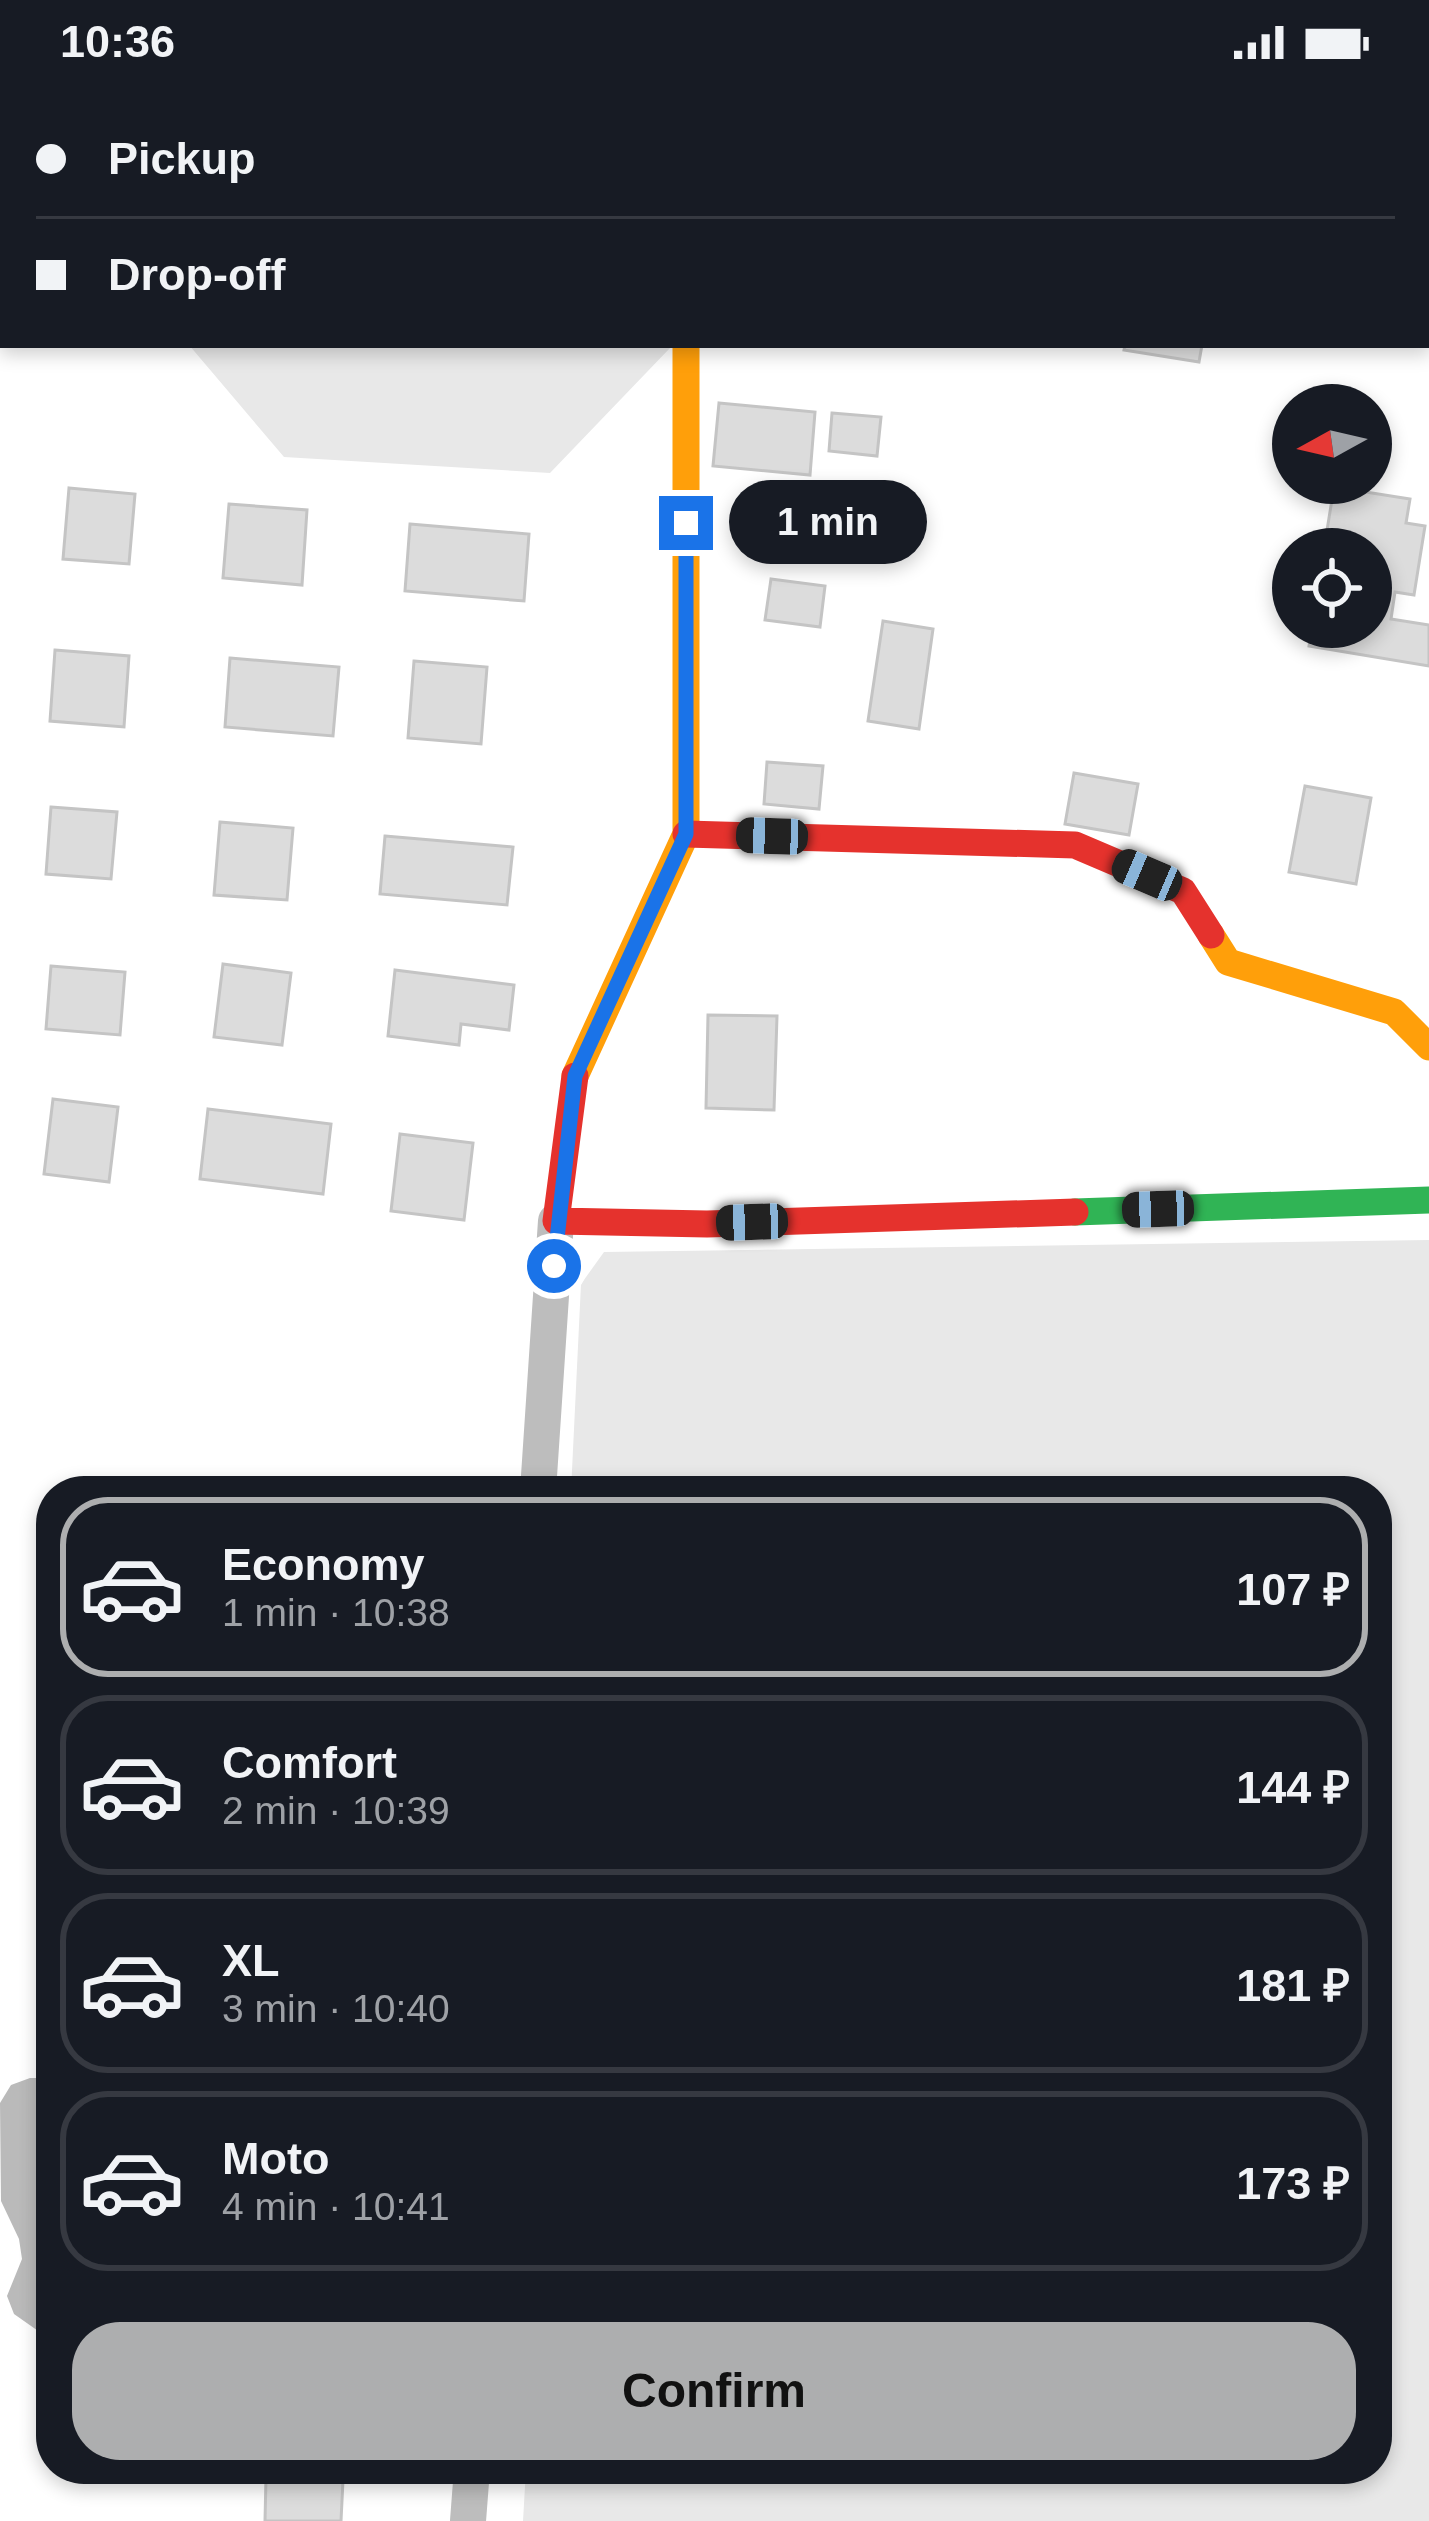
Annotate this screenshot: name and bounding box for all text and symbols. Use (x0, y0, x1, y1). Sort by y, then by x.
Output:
text: 10:36 (60, 16, 175, 67)
text: Pickup (108, 133, 256, 184)
text: Drop-off (108, 249, 285, 300)
north arrow (1272, 384, 1392, 504)
map controls (1272, 384, 1392, 648)
callout: 1 min (728, 481, 926, 565)
route end (659, 496, 713, 550)
text: 1 min (777, 500, 879, 543)
button: locate (1272, 528, 1392, 648)
car (735, 817, 809, 855)
car (1107, 844, 1187, 906)
car (1121, 1190, 1195, 1228)
car (715, 1203, 789, 1241)
route start (527, 1239, 581, 1293)
icon: car (78, 1533, 186, 1641)
text: Economy (222, 1539, 425, 1590)
text: 107 ₽ (1236, 1564, 1350, 1615)
text: 1 min · 10:38 (222, 1591, 450, 1634)
icon: car (78, 1731, 186, 1839)
text: Comfort (222, 1737, 397, 1788)
text: 144 ₽ (1236, 1762, 1350, 1813)
text: 2 min · 10:39 (222, 1789, 450, 1832)
icon: car (78, 1929, 186, 2037)
text: XL (222, 1935, 280, 1986)
text: 181 ₽ (1236, 1960, 1350, 2011)
text: 3 min · 10:40 (222, 1987, 450, 2030)
icon: car (78, 2127, 186, 2235)
text: Moto (222, 2133, 329, 2184)
text: 173 ₽ (1236, 2158, 1350, 2209)
text: 4 min · 10:41 (222, 2185, 450, 2228)
button: Confirm (72, 2322, 1356, 2460)

